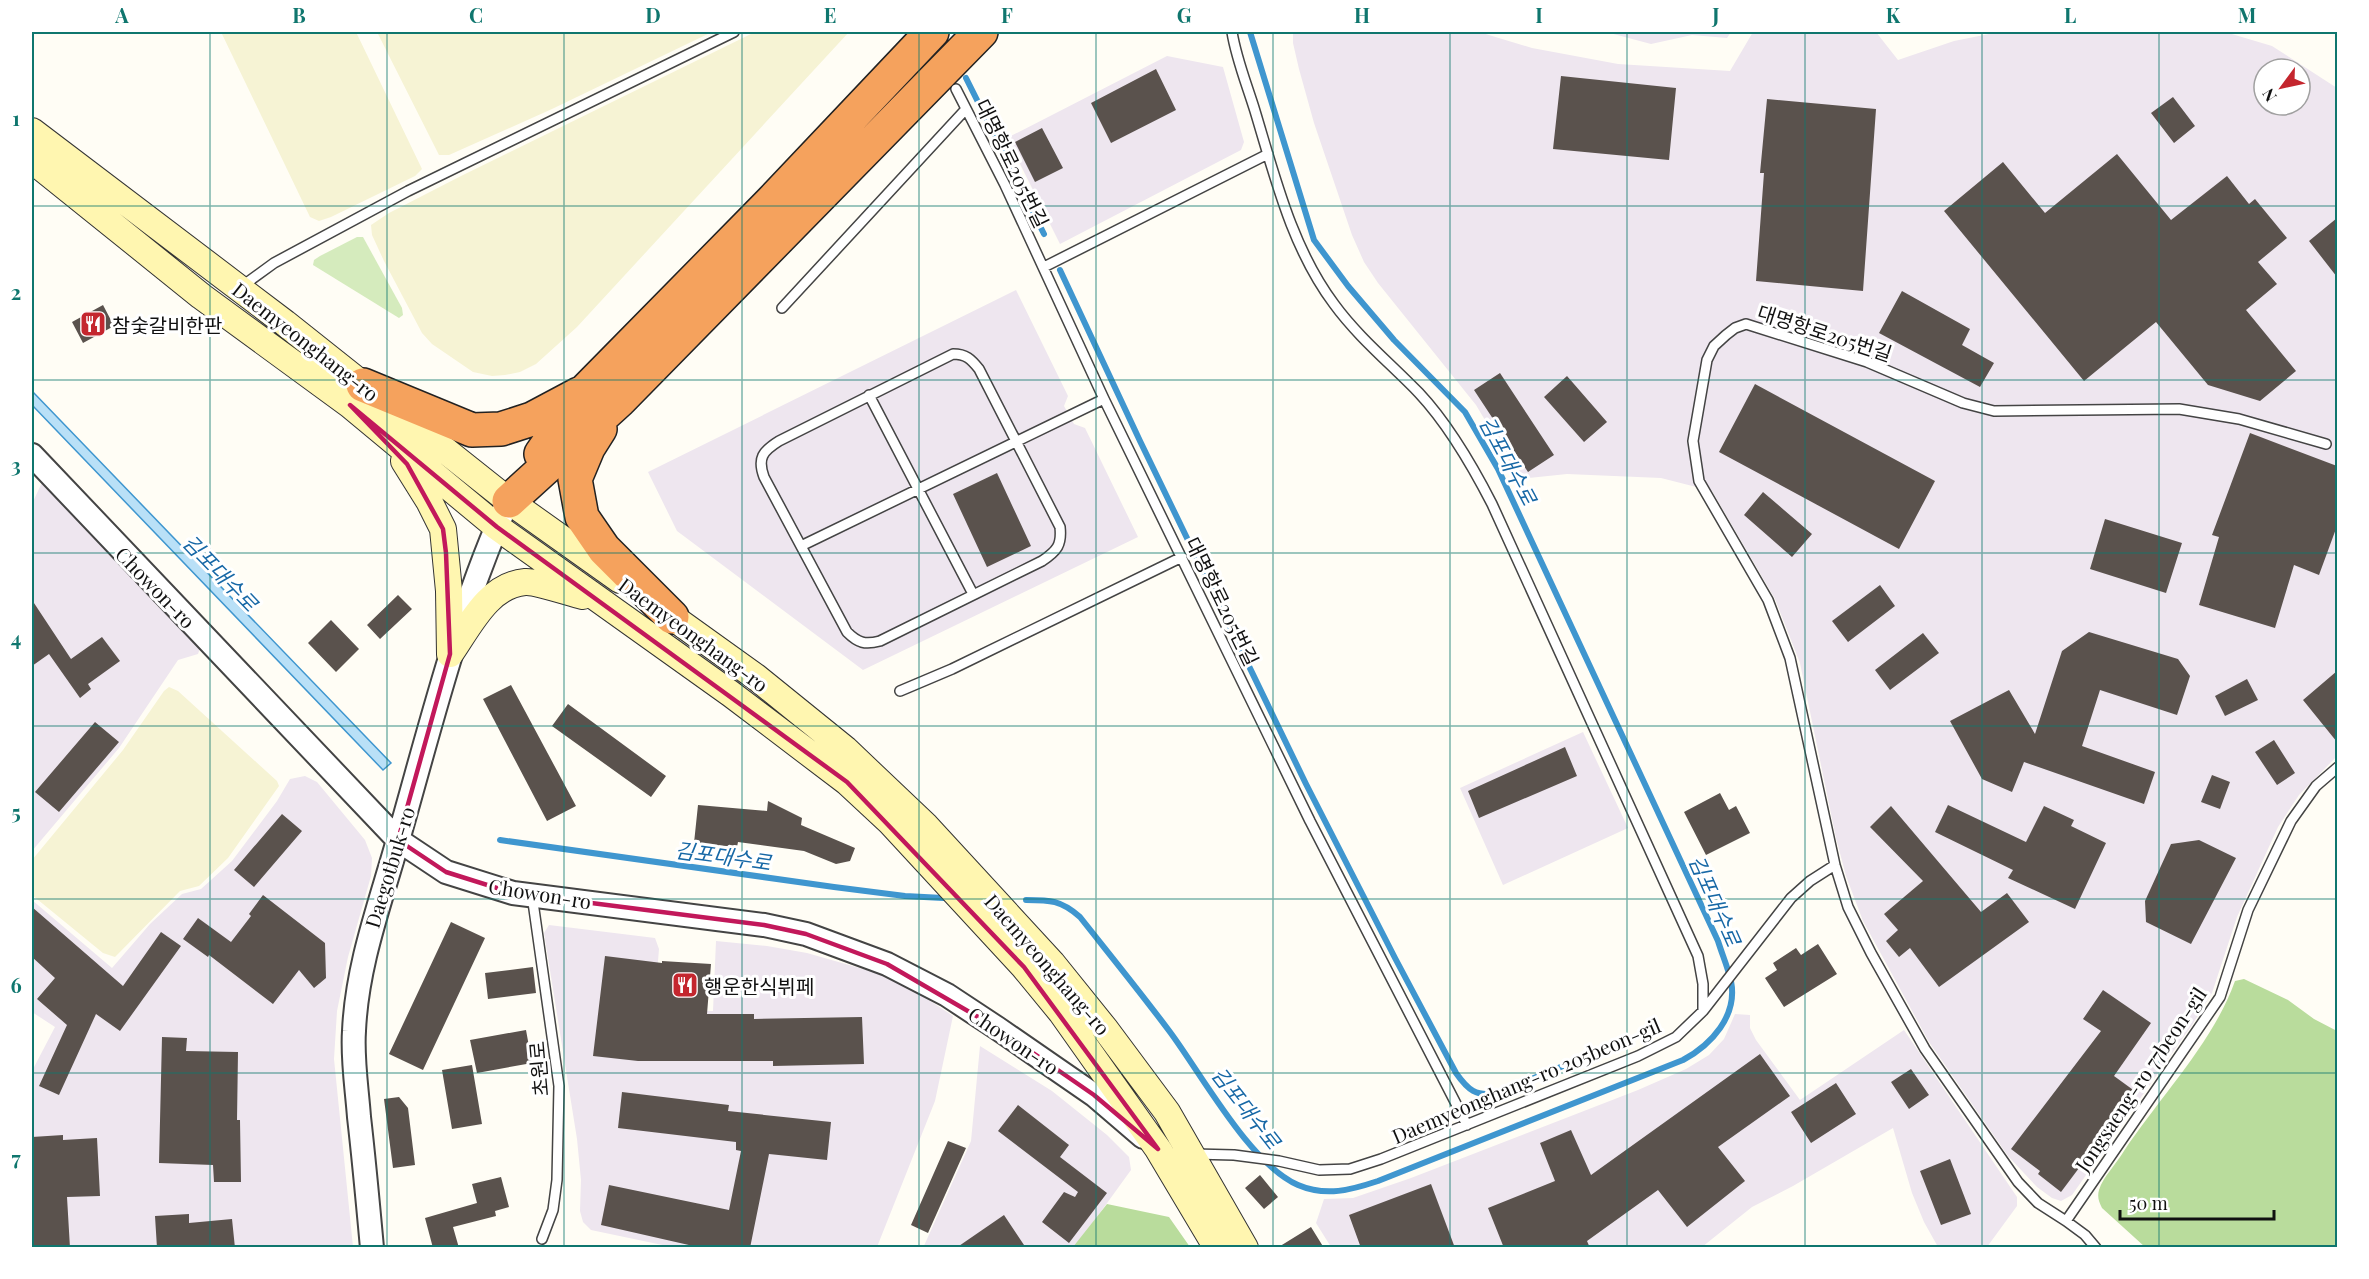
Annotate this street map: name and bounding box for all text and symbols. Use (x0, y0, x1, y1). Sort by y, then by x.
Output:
text: A (114, 1, 129, 28)
text: B (292, 1, 306, 28)
text: C (469, 1, 483, 28)
text: D (645, 1, 661, 28)
text: E (824, 1, 836, 28)
text: F (1001, 1, 1013, 28)
text: G (1177, 1, 1192, 28)
text: H (1354, 1, 1370, 28)
text: I (1535, 1, 1543, 28)
text: J (1711, 1, 1720, 28)
text: K (1886, 1, 1901, 28)
text: L (2064, 1, 2076, 28)
text: M (2238, 1, 2256, 28)
north arrow (2252, 57, 2312, 117)
text: N (2257, 85, 2281, 106)
street label: 대명항로205번길 (970, 94, 1056, 232)
text: 1 (12, 104, 20, 131)
street label: Daemyeonghang-ro (227, 275, 385, 407)
text: 2 (11, 278, 21, 305)
street label: 대명항로205번길 (1754, 297, 1896, 367)
restaurant icon: 참숯갈비한판 (78, 309, 108, 339)
place label: 참숯갈비한판 (112, 311, 222, 338)
water label: 김포대수로 (1474, 411, 1545, 511)
text: 3 (11, 451, 21, 478)
water label: 김포대수로 (177, 528, 266, 618)
street label: 대명항로205번길 (1180, 532, 1266, 670)
street label: Chowon-ro (110, 540, 202, 634)
street label: Daemyeonghang-ro (614, 571, 774, 697)
text: 4 (11, 624, 21, 651)
text: 5 (11, 798, 21, 825)
street label: Daegotbuk-ro (358, 803, 420, 931)
water label: 김포대수로 (673, 834, 774, 876)
water label: 김포대수로 (1684, 850, 1749, 951)
street label: Chowon-ro (487, 872, 593, 914)
street label: Daemyeonghang-ro (979, 888, 1117, 1040)
restaurant icon: 행운한식뷔페 (670, 970, 700, 1000)
text: 6 (10, 971, 22, 998)
place label: 행운한식뷔페 (704, 972, 814, 999)
street label: Jongsaeng-ro 77beon-gil (2068, 981, 2212, 1177)
street label: Chowon-ro (963, 1000, 1065, 1080)
street label: Daemyeonghang-ro 205beon-gil (1387, 1011, 1665, 1149)
street label: 초원로 (522, 1040, 554, 1098)
water label: 김포대수로 (1206, 1060, 1289, 1155)
text: 7 (11, 1144, 21, 1171)
scale bar (2120, 1183, 2274, 1221)
text: 50 m (2129, 1191, 2168, 1215)

